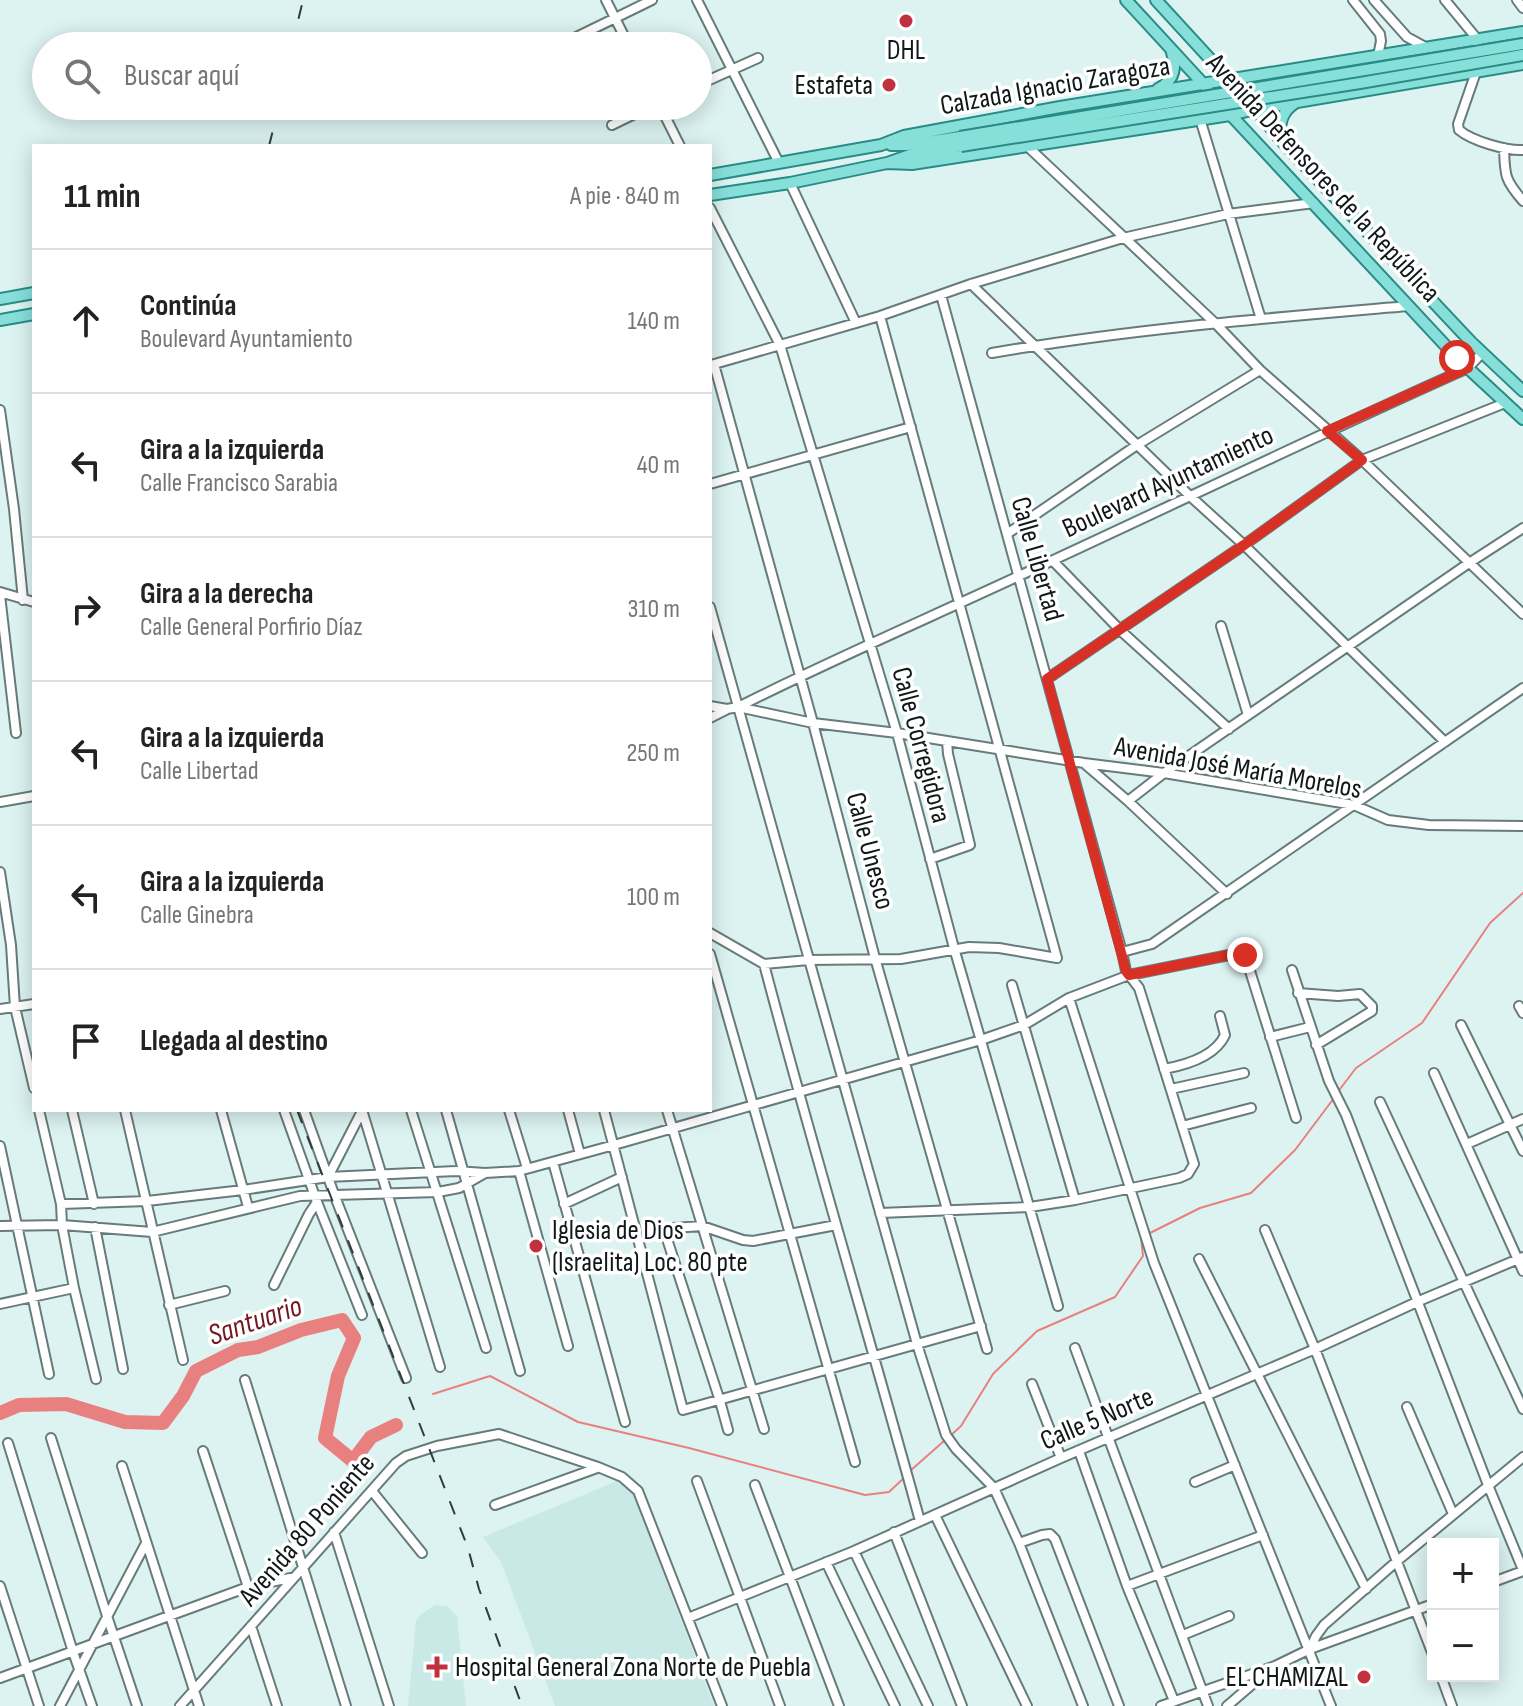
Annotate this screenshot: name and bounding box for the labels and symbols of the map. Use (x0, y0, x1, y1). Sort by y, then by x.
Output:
marker: DHL (897, 12, 915, 30)
place label: DHL (887, 34, 925, 67)
street label: Avenida Defensores de la República (1199, 46, 1447, 309)
street label: Calzada Ignacio Zaragoza (938, 50, 1172, 122)
place label: Estafeta (794, 69, 873, 102)
marker: Estafeta (880, 76, 898, 94)
route start (1439, 340, 1475, 376)
street label: Boulevard Ayuntamiento (1057, 419, 1279, 545)
street label: Calle Libertad (1004, 493, 1070, 625)
street label: Calle Corregidora (884, 664, 958, 826)
street label: Avenida José María Morelos (1111, 730, 1364, 806)
street label: Calle Unesco (839, 789, 901, 913)
route end (1227, 937, 1263, 973)
place label: Iglesia de Dios (Israelita) Loc. 80 pte (552, 1214, 748, 1279)
marker: Iglesia de Dios (Israelita) Loc. 80 pte (527, 1237, 545, 1255)
water label: Santuario (203, 1288, 307, 1354)
street label: Calle 5 Norte (1036, 1380, 1158, 1458)
street label: Avenida 80 Poniente (231, 1447, 382, 1613)
place label: Hospital General Zona Norte de Puebla (455, 1651, 811, 1684)
marker: Hospital General Zona Norte de Puebla (426, 1656, 448, 1678)
place label: EL CHAMIZAL (1226, 1661, 1348, 1694)
marker: EL CHAMIZAL (1355, 1668, 1373, 1686)

